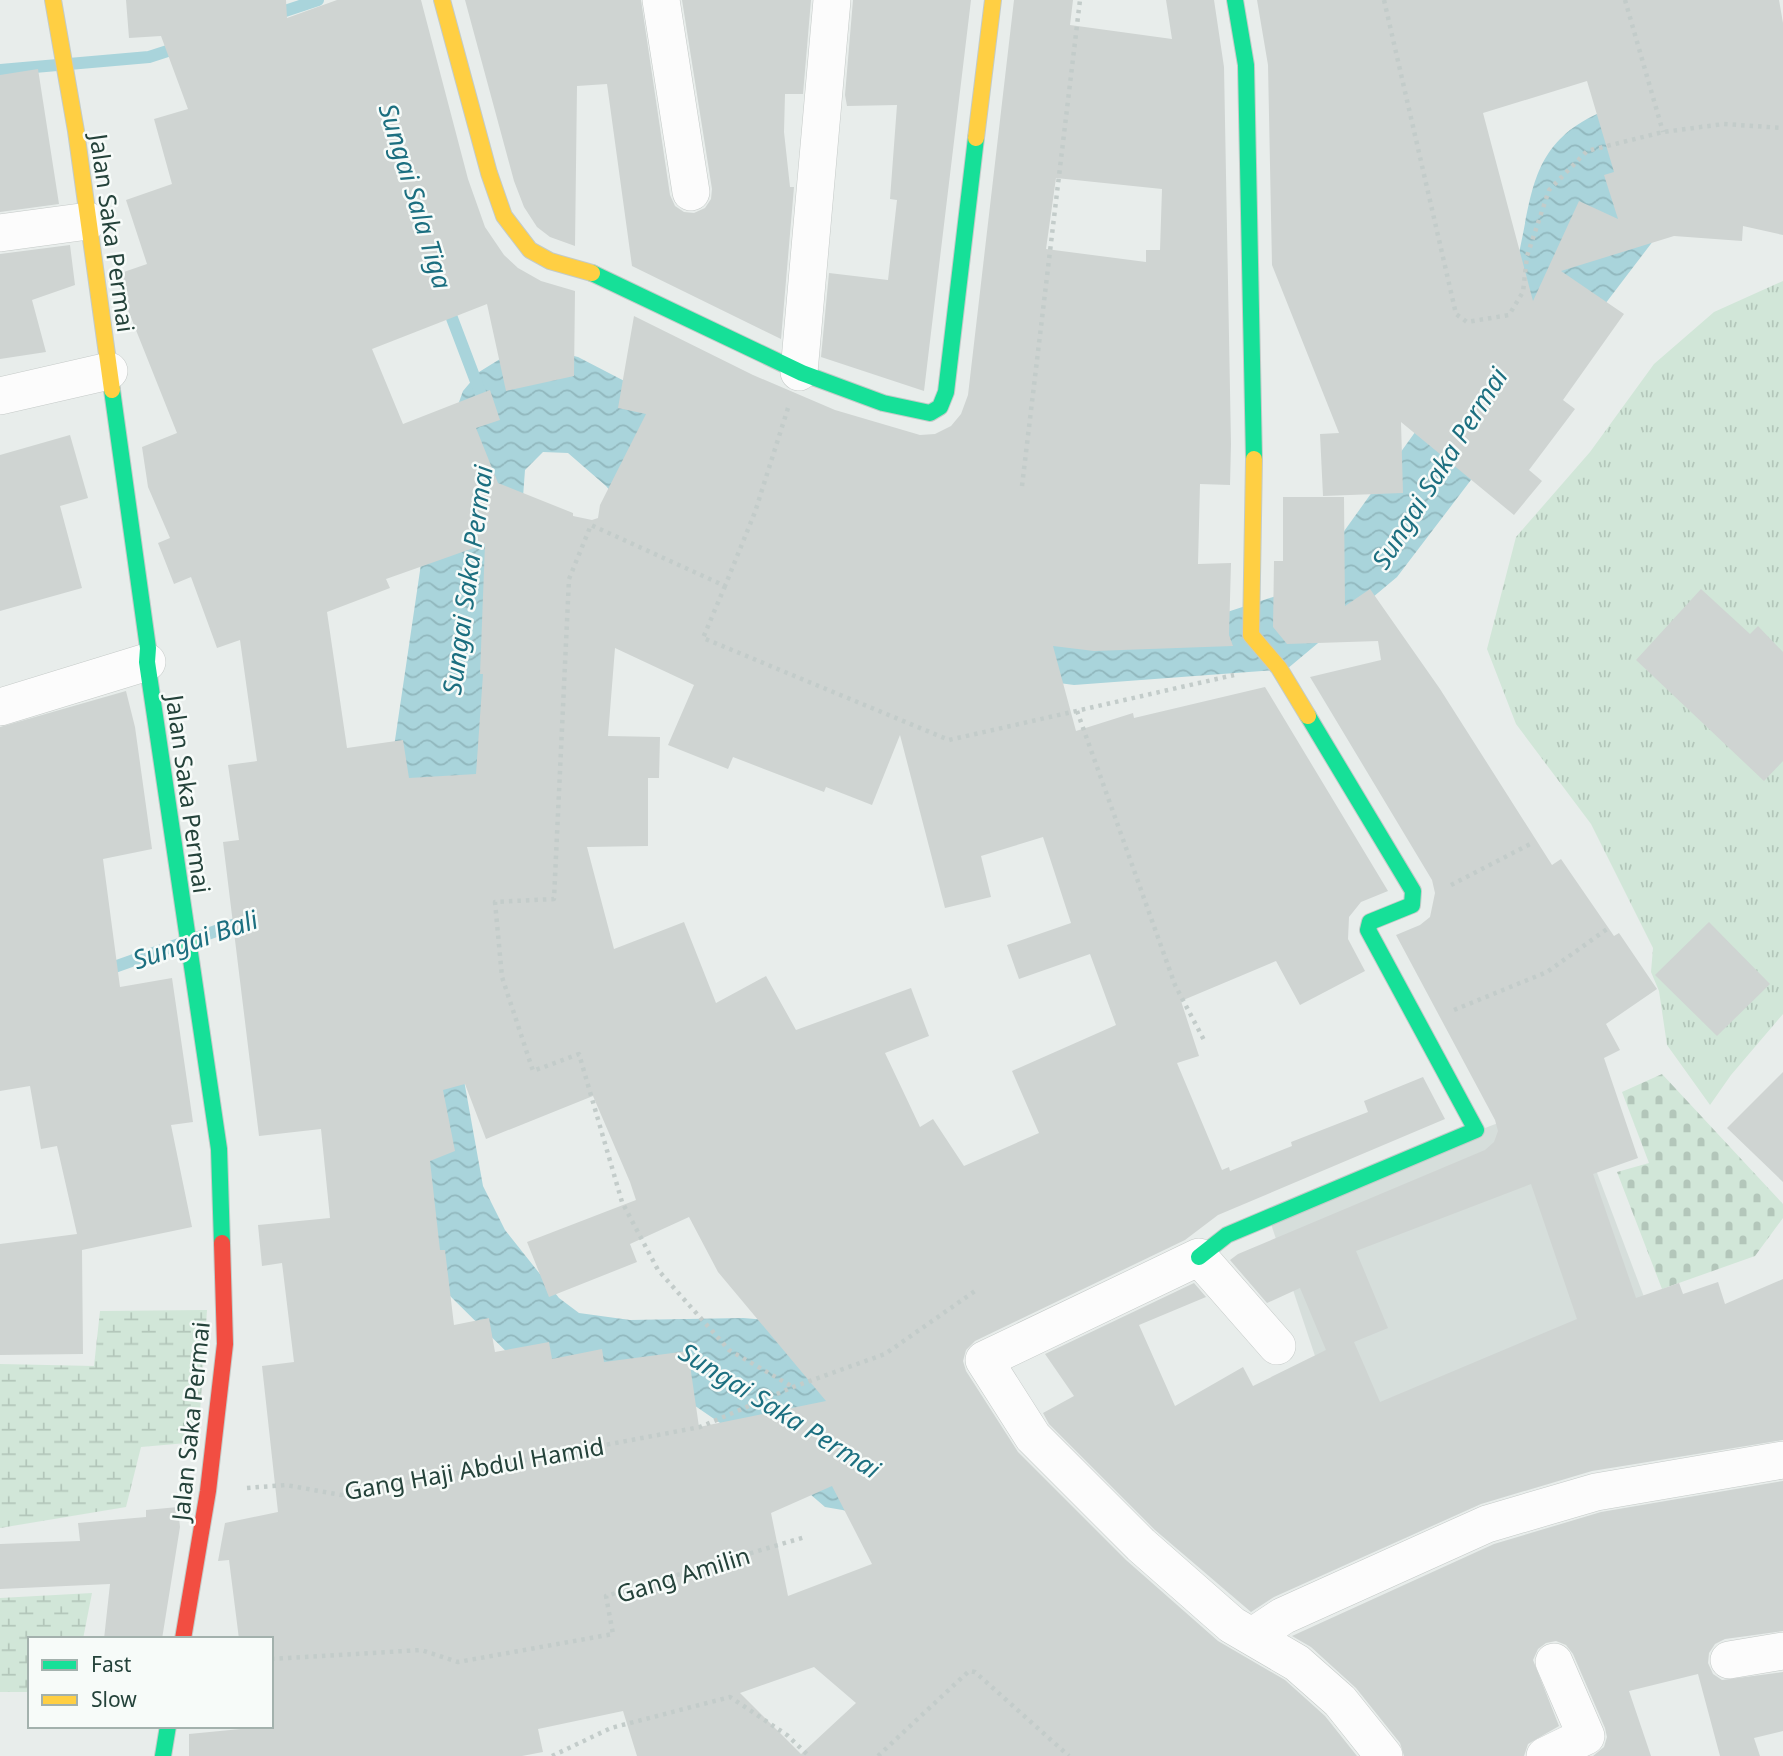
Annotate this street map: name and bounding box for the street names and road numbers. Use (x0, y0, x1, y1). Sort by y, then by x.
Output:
street label: Jalan Saka Permai (82, 130, 143, 334)
street label: Jalan Saka Permai (158, 691, 219, 895)
street label: Jalan Saka Permai (163, 1320, 217, 1524)
street label: Gang Haji Abdul Hamid (341, 1429, 607, 1507)
street label: Gang Amilin (612, 1538, 754, 1610)

